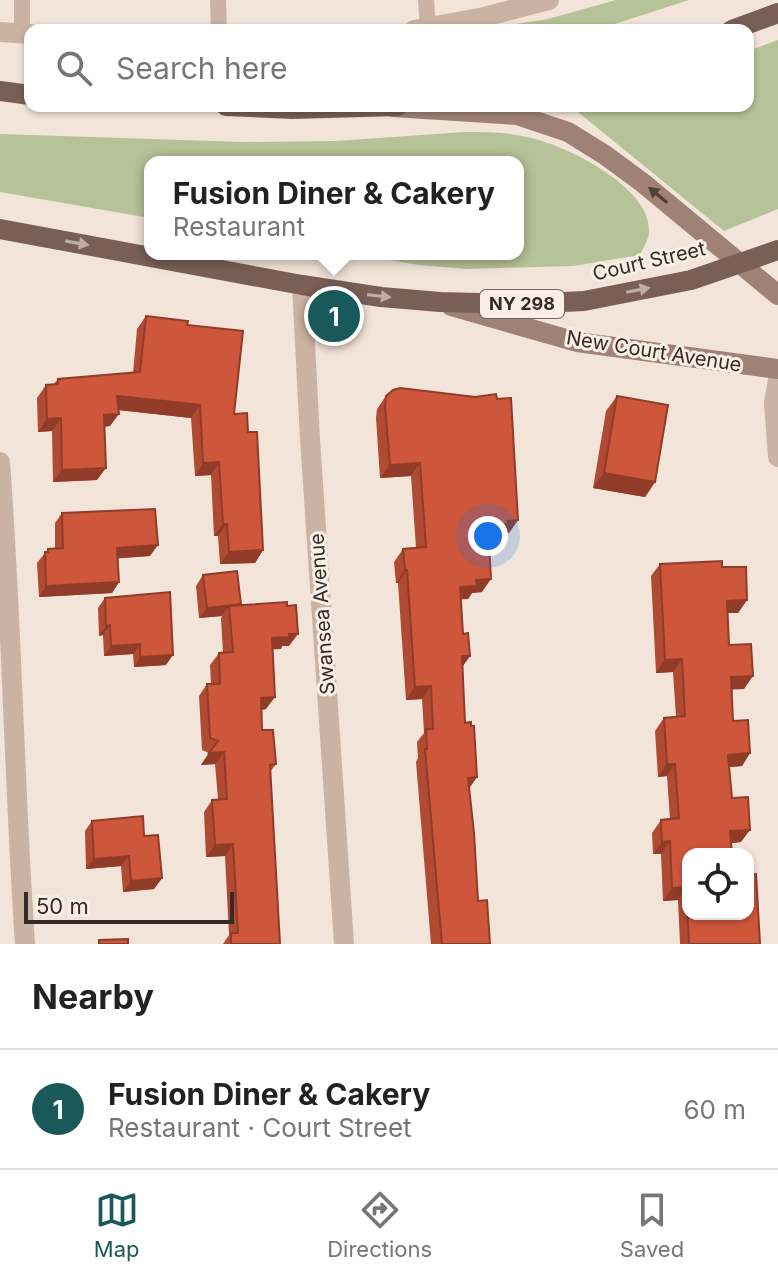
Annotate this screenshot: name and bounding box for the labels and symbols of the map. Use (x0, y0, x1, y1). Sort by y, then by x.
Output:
one-way arrow (648, 187, 668, 204)
street label: Court Street (590, 236, 708, 286)
one-way arrow (65, 238, 90, 250)
one-way arrow (626, 284, 651, 296)
pin: 1 (308, 286, 360, 346)
one-way arrow (367, 290, 392, 303)
road number: NY 298 (480, 290, 564, 318)
street label: New Court Avenue (565, 325, 743, 377)
your location (468, 516, 508, 556)
street label: Swansea Avenue (304, 532, 340, 696)
scale bar (24, 888, 234, 924)

